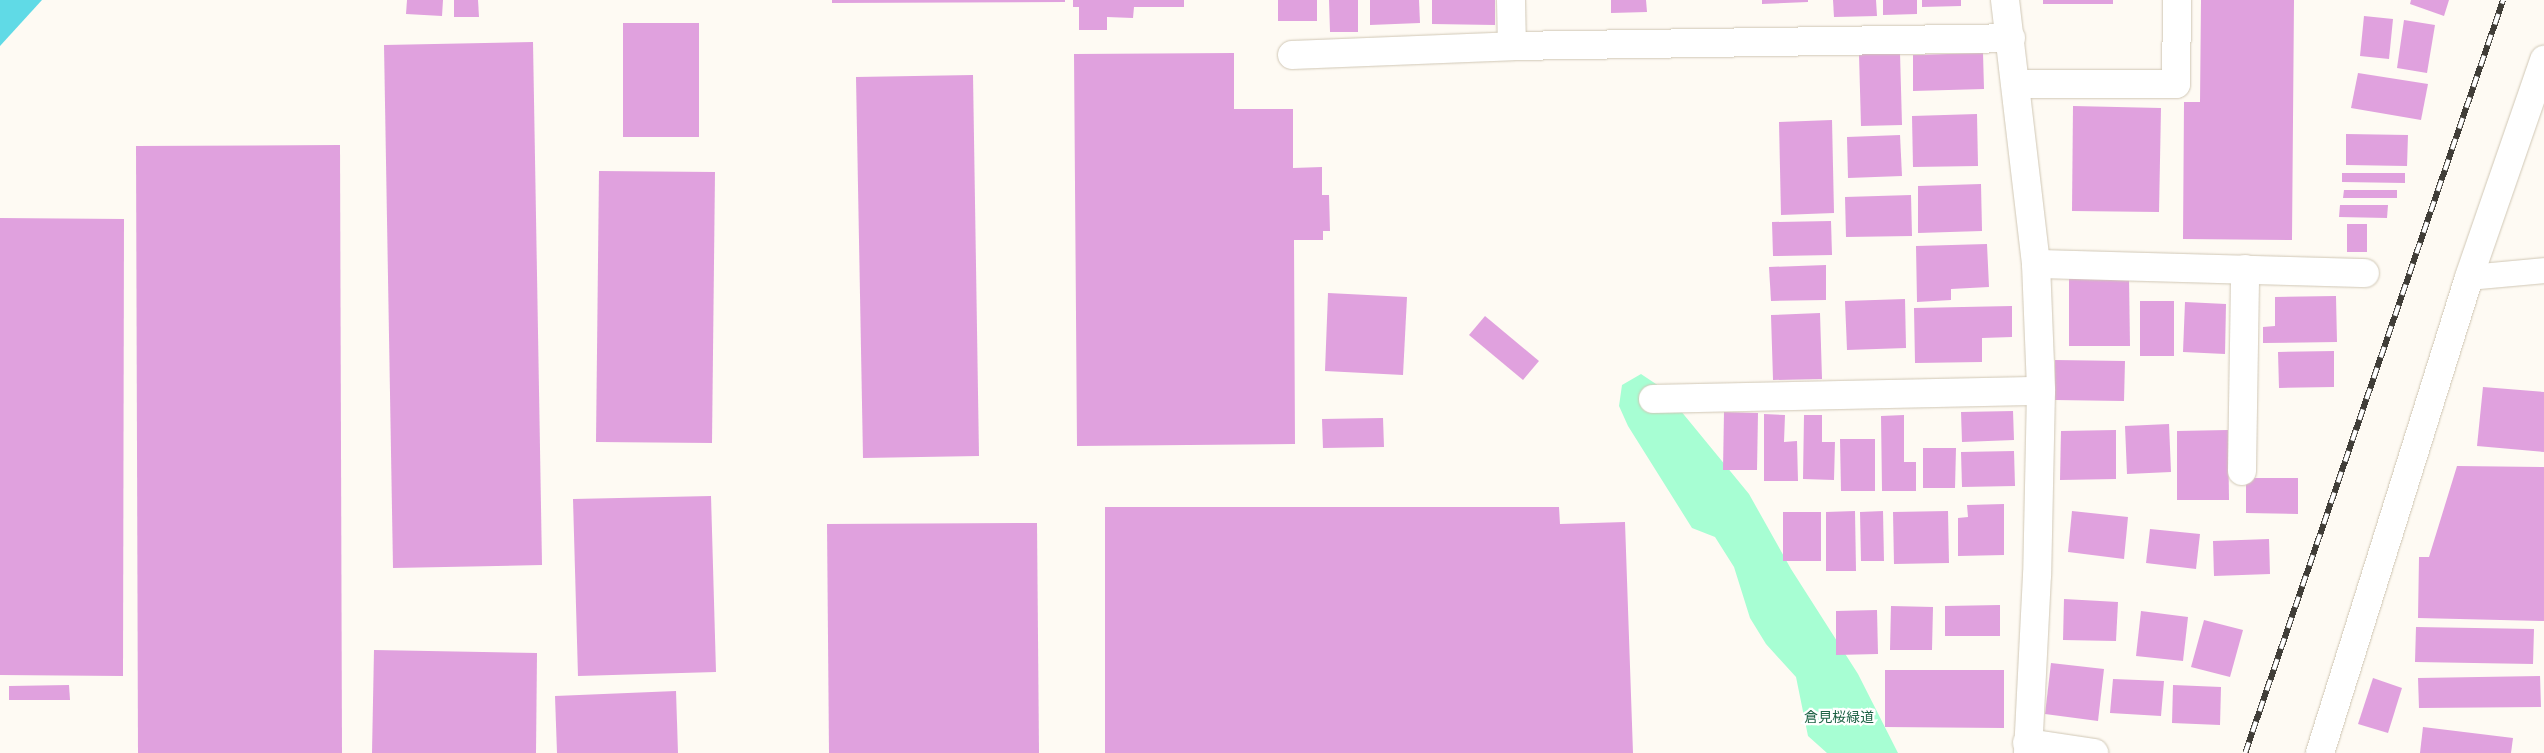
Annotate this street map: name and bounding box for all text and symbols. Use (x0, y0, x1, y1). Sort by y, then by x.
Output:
park label: 倉見桜緑道 (1804, 709, 1874, 725)

